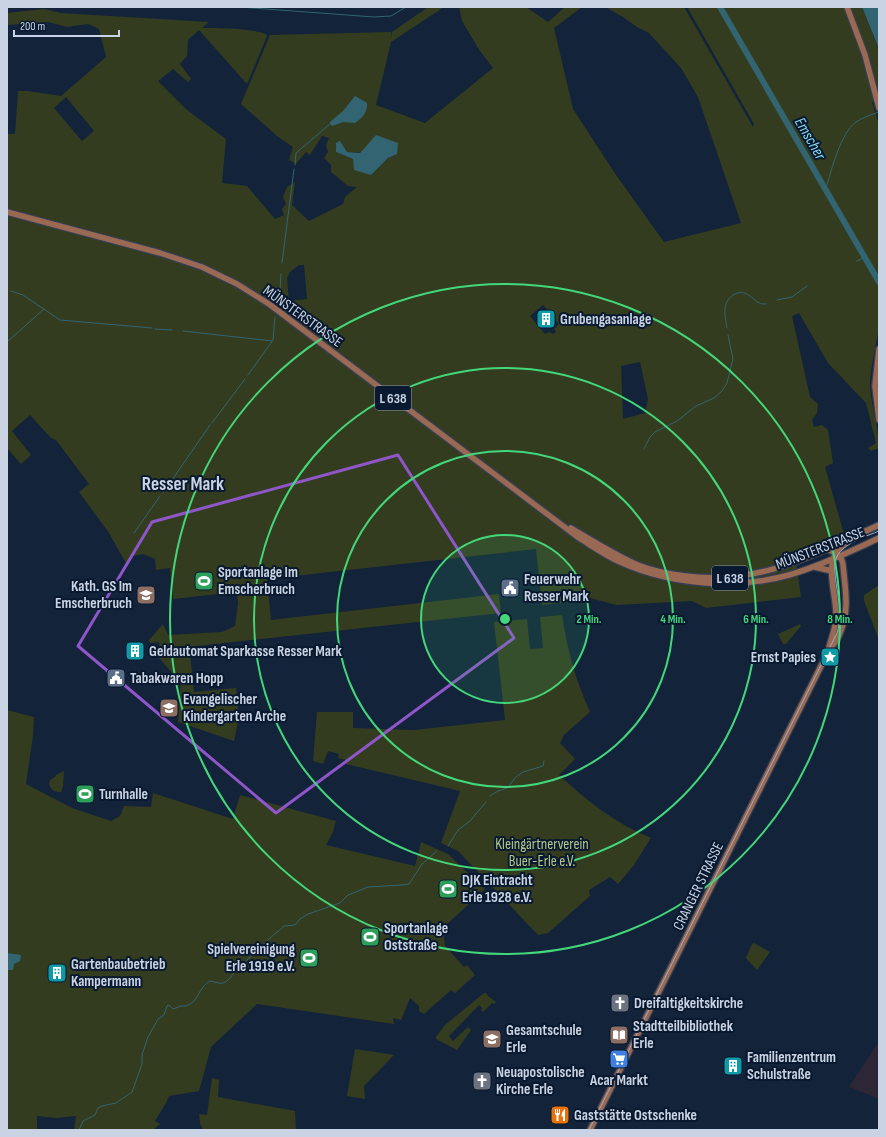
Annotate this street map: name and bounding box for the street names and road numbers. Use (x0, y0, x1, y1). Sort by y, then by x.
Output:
street label: MÜNSTERSTRASSE (259, 281, 346, 352)
road number: L 638 (375, 386, 411, 410)
street label: MÜNSTERSTRASSE (773, 523, 867, 574)
road number: L 638 (712, 566, 748, 590)
street label: CRANGER STRASSE (669, 839, 728, 933)

